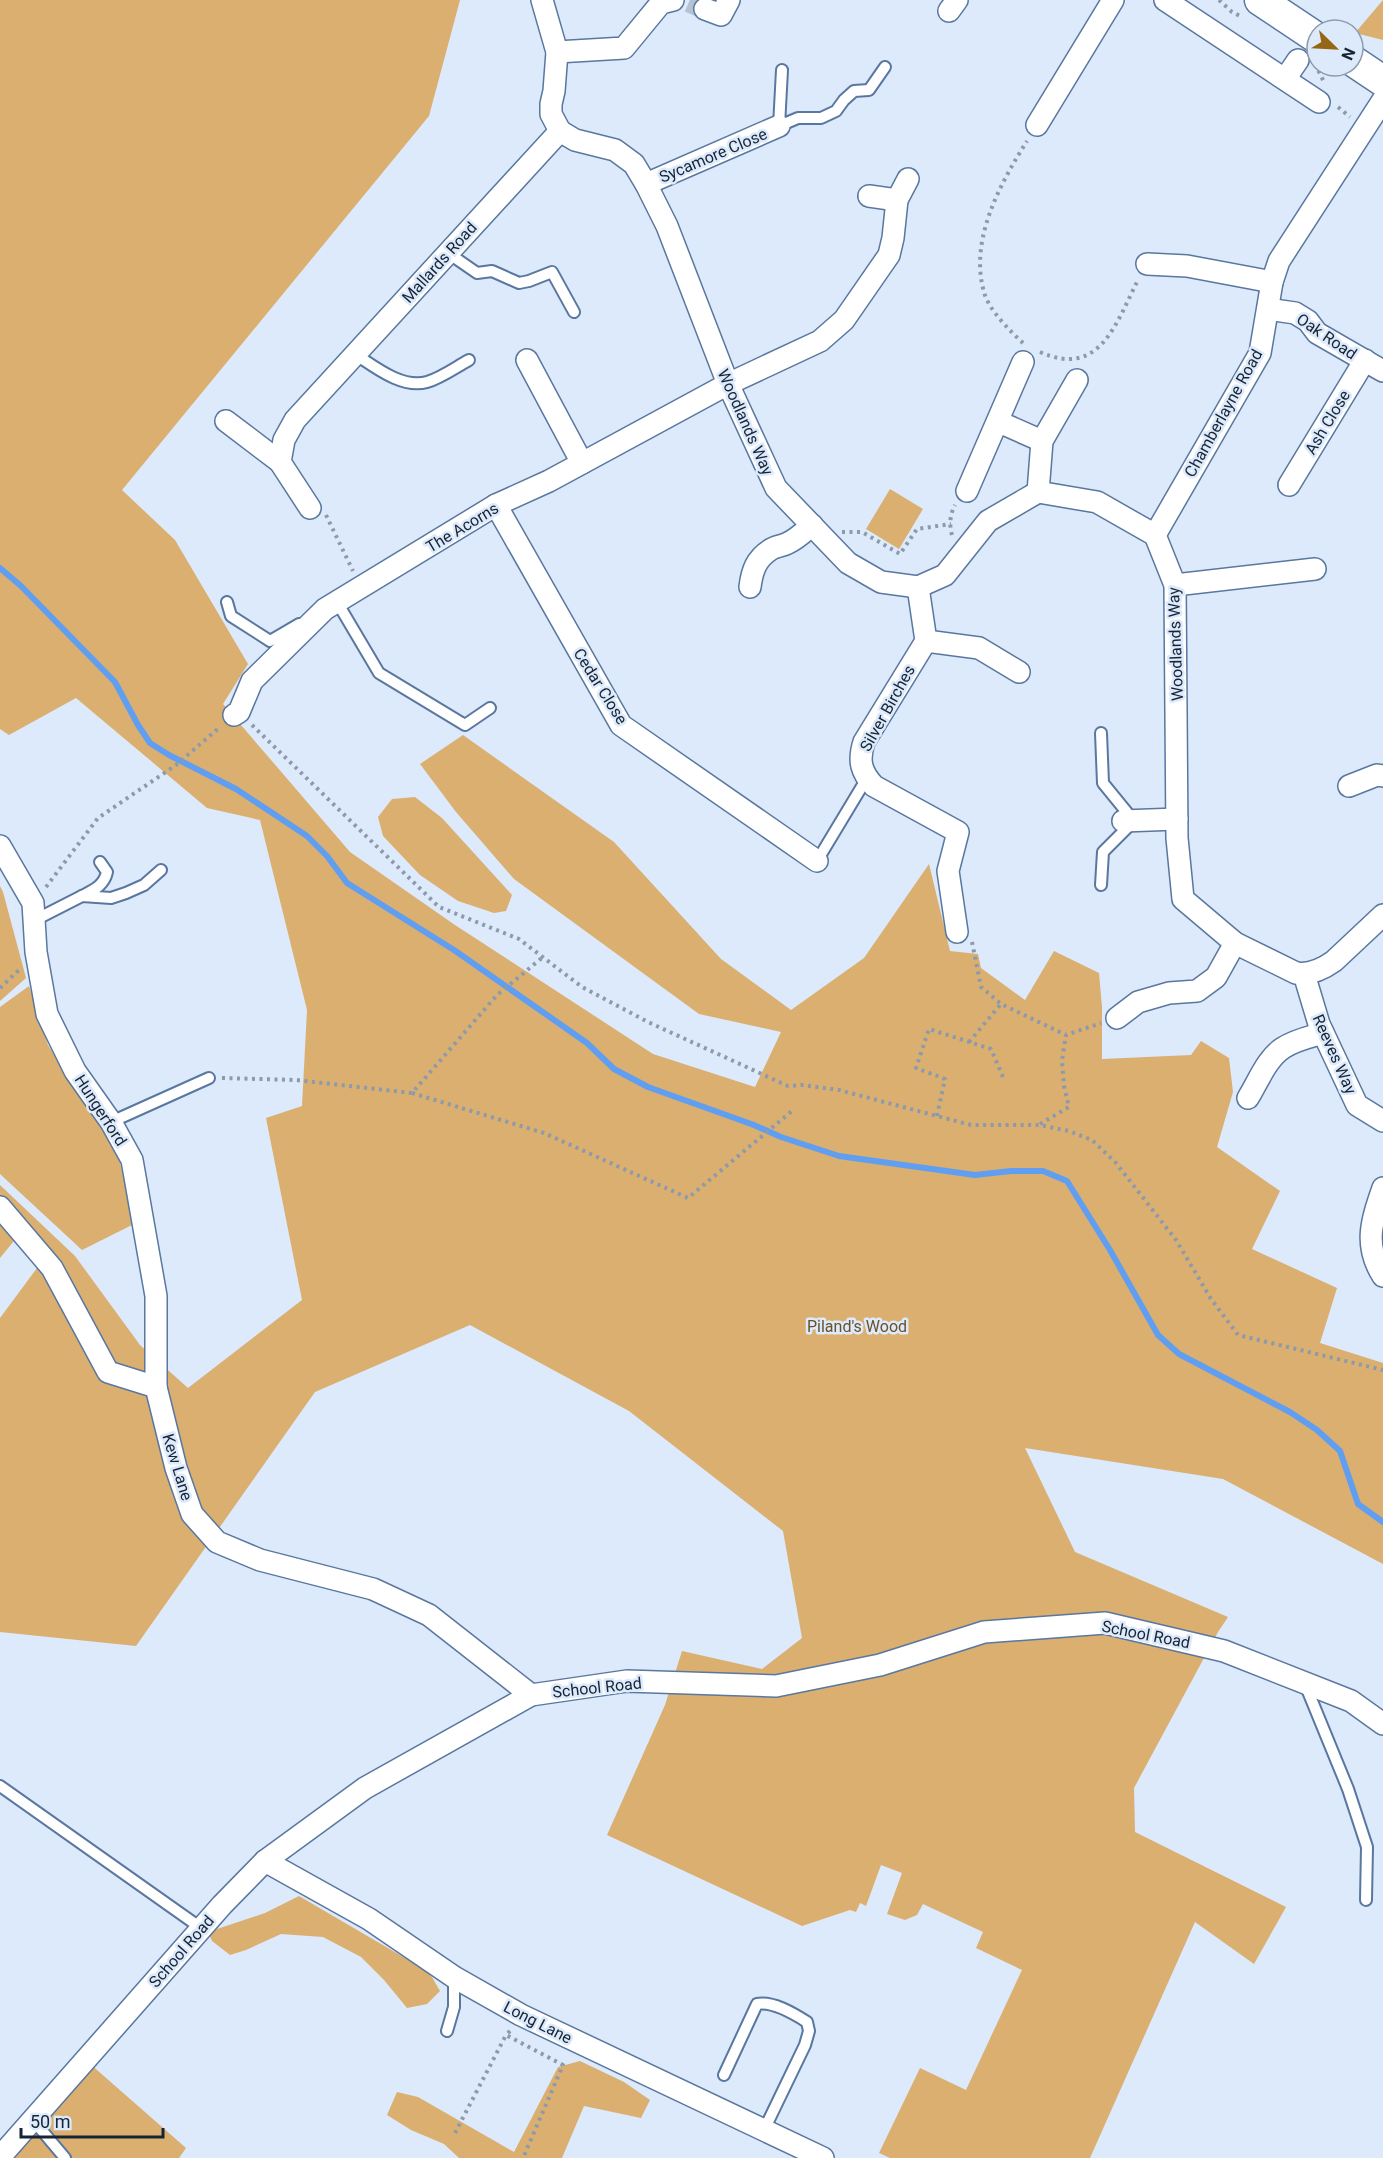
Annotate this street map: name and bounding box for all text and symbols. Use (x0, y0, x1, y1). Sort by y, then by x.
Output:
north arrow (1305, 18, 1365, 78)
text: N (1337, 45, 1359, 63)
street label: Sycamore Close (657, 124, 770, 187)
street label: Mallards Road (398, 218, 481, 307)
street label: Oak Road (1293, 309, 1360, 363)
street label: Chamberlayne Road (1180, 346, 1266, 480)
street label: Woodlands Way (714, 366, 778, 479)
street label: Ash Close (1301, 387, 1354, 458)
street label: The Acorns (423, 498, 502, 556)
street label: Woodlands Way (1164, 586, 1187, 701)
street label: Cedar Close (570, 645, 631, 728)
street label: Silver Birches (856, 662, 919, 755)
street label: Reeves Way (1309, 1011, 1361, 1097)
street label: Hungerford (71, 1071, 131, 1149)
park label: Piland's Wood (807, 1317, 907, 1336)
street label: Kew Lane (158, 1431, 197, 1503)
street label: School Road (1100, 1617, 1192, 1652)
street label: School Road (552, 1673, 643, 1702)
street label: School Road (145, 1911, 218, 1991)
street label: Long Lane (500, 1997, 575, 2048)
scale bar (21, 2101, 164, 2139)
text: 50 m (30, 2111, 70, 2132)

